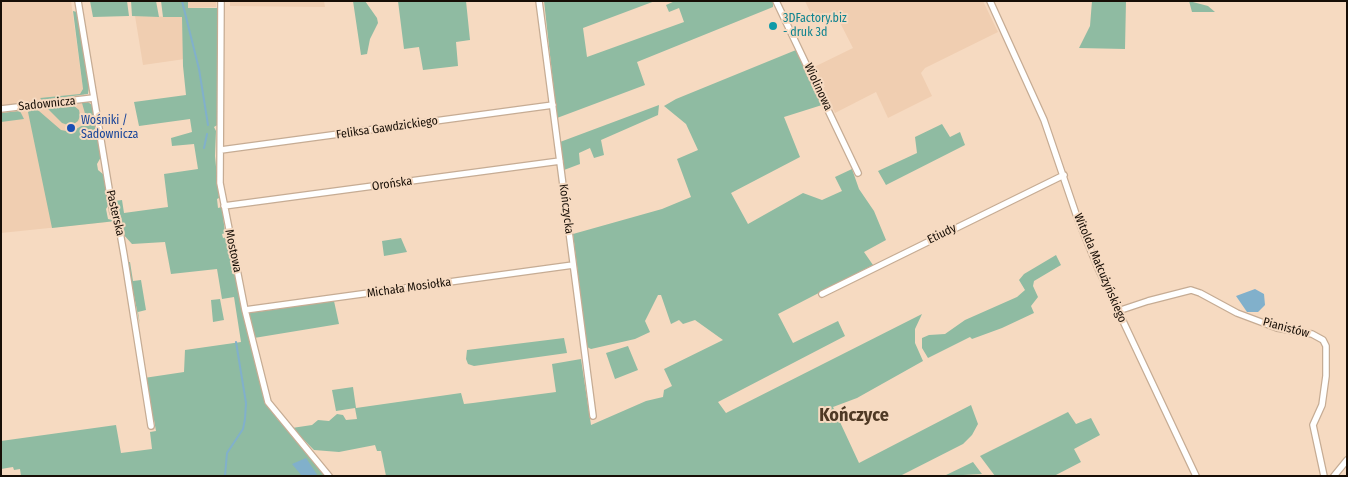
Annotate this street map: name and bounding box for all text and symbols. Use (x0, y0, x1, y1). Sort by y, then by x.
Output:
place label: 3DFactory.biz - druk 3d (783, 12, 847, 40)
marker: 3DFactory.biz - druk 3d (767, 20, 779, 32)
street label: Wiolinowa (801, 61, 835, 113)
street label: Sadownicza (18, 94, 76, 114)
place label: Wośniki / Sadownicza (81, 114, 138, 142)
street label: Feliksa Gawdzickiego (335, 114, 439, 142)
marker: Wośniki / Sadownicza (65, 122, 77, 134)
street label: Orońska (371, 174, 413, 194)
street label: Kończycka (556, 183, 576, 235)
street label: Pasterska (103, 189, 127, 237)
street label: Witolda Małcużyńskiego (1070, 211, 1130, 325)
street label: Etiudy (925, 221, 959, 247)
street label: Mostowa (221, 228, 245, 274)
street label: Michała Mosiołka (366, 275, 452, 301)
street label: Pianistów (1261, 315, 1311, 341)
district label: Kończyce (819, 405, 889, 427)

